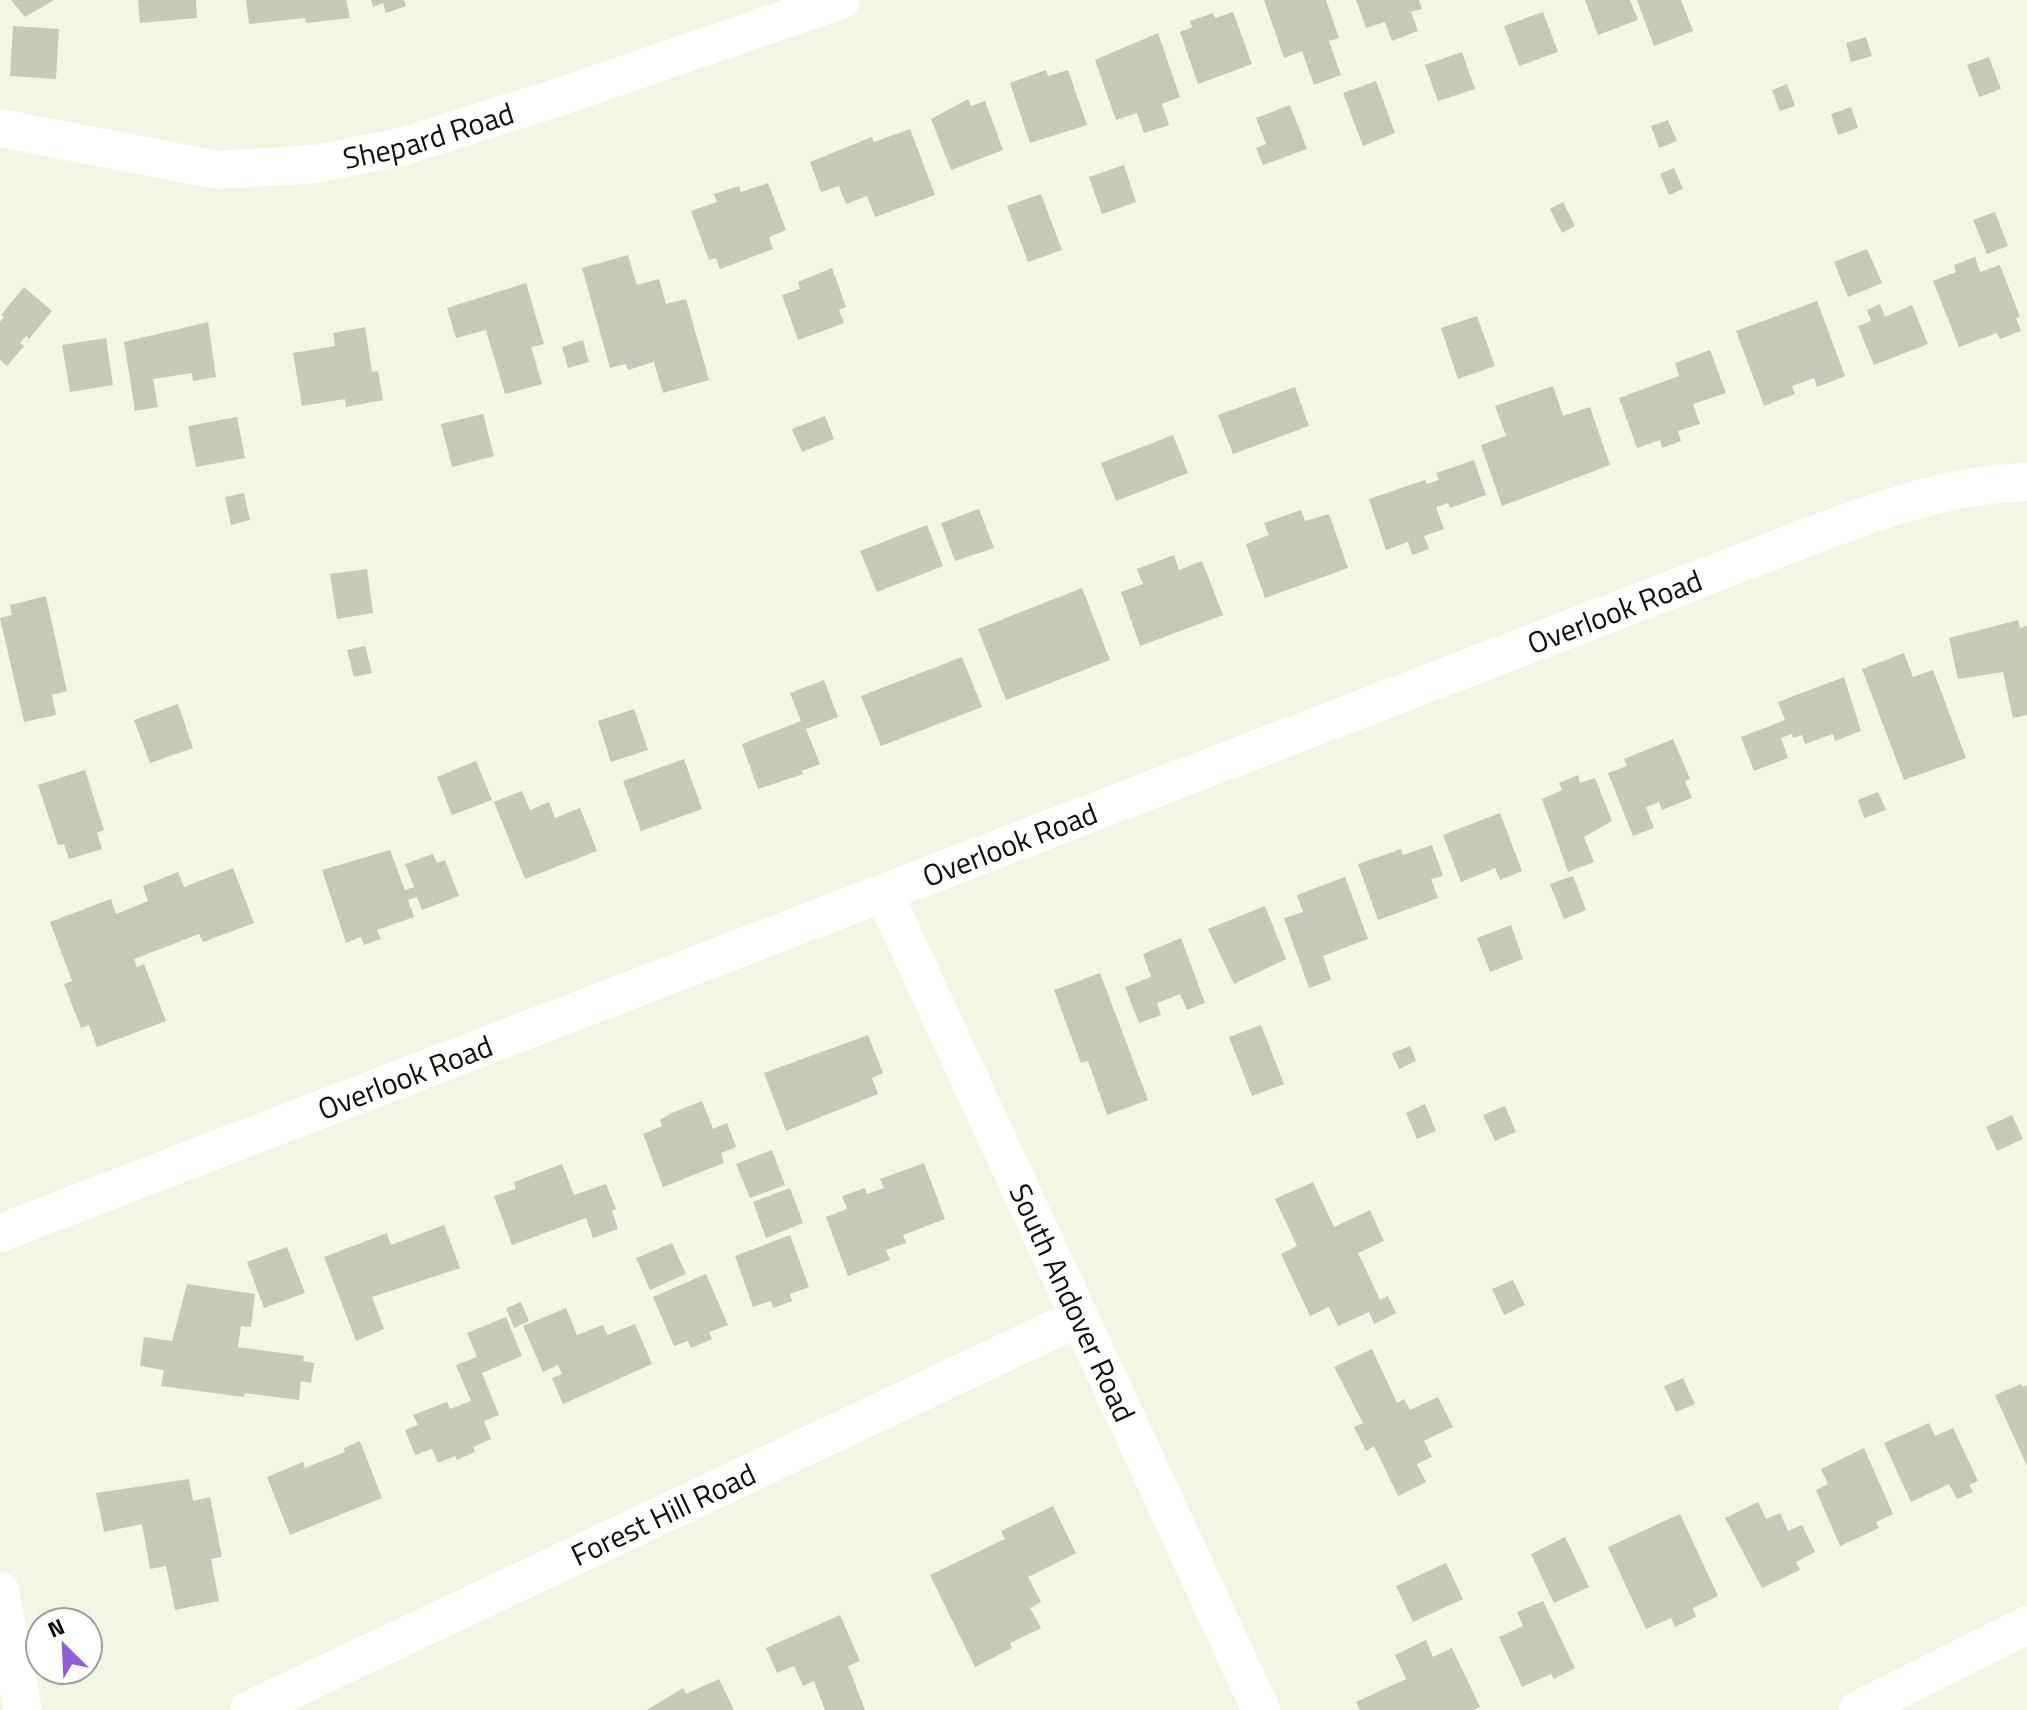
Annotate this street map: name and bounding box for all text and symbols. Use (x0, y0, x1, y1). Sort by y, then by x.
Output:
street label: Shepard Road (339, 90, 520, 181)
street label: Overlook Road (1520, 557, 1709, 666)
street label: Overlook Road (916, 790, 1104, 899)
street label: Overlook Road (311, 1023, 499, 1132)
street label: South Andover Road (998, 1176, 1148, 1429)
street label: Forest Hill Road (563, 1451, 763, 1578)
north arrow (24, 1606, 104, 1686)
text: N (42, 1609, 70, 1646)

